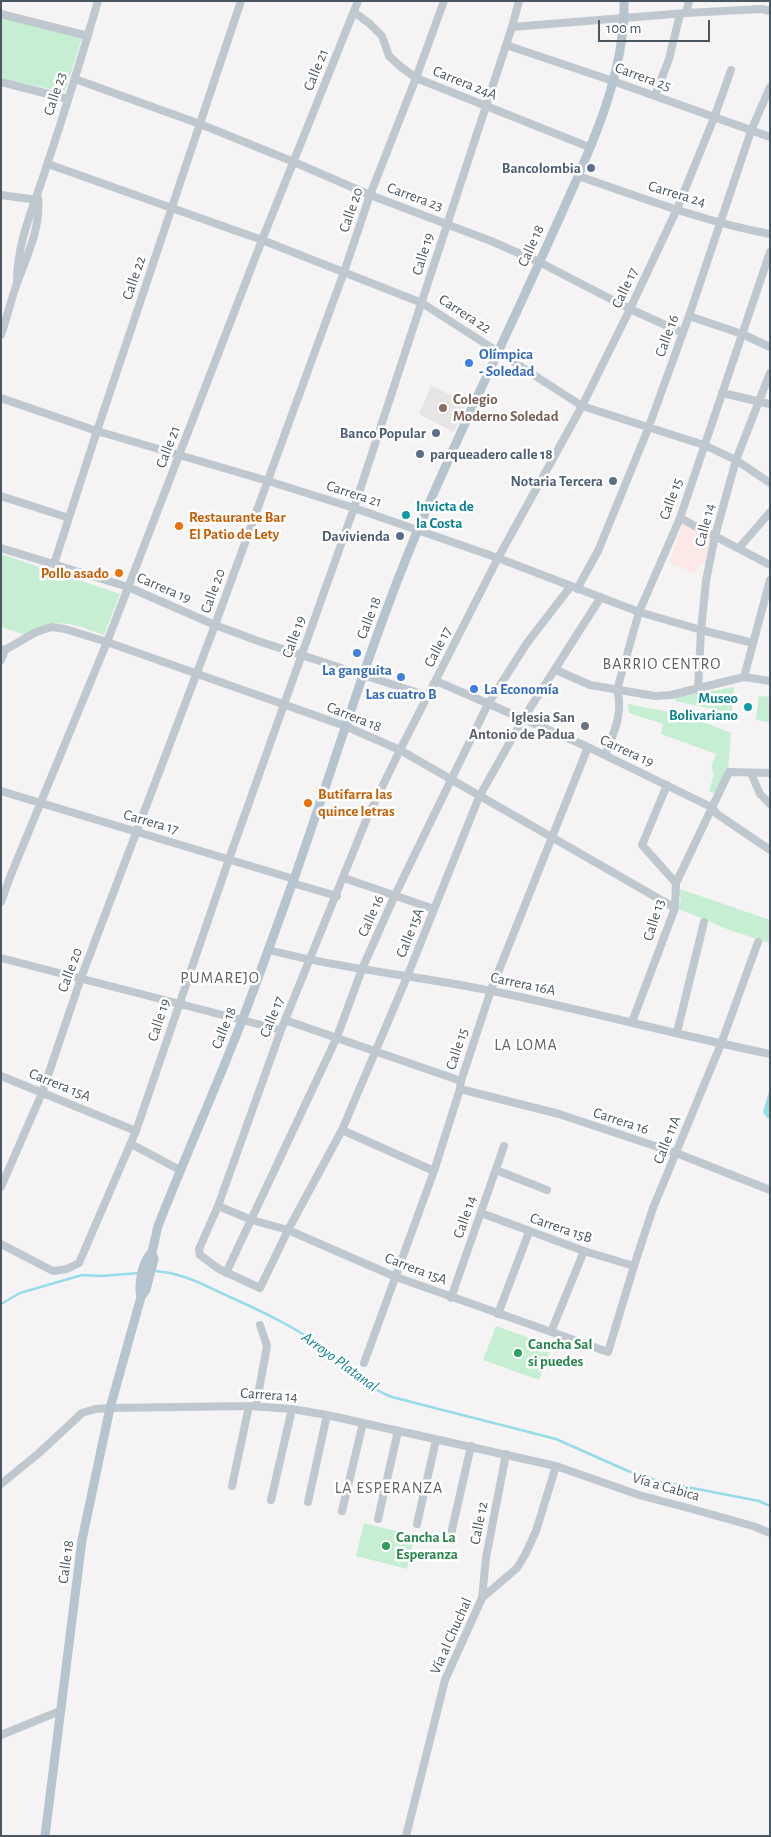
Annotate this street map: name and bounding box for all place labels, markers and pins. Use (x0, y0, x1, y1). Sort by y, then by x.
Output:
place label: Bancolombia (502, 159, 581, 177)
marker: Bancolombia (585, 162, 597, 174)
place label: Olímpica - Soledad (479, 345, 534, 380)
marker: Olímpica - Soledad (463, 357, 475, 369)
place label: Colegio Moderno Soledad (453, 390, 559, 425)
marker: Colegio Moderno Soledad (437, 402, 449, 414)
place label: Banco Popular (340, 424, 426, 442)
marker: Banco Popular (430, 427, 442, 439)
place label: parqueadero calle 18 (430, 445, 553, 463)
marker: parqueadero calle 18 (414, 448, 426, 460)
place label: Notaria Tercera (511, 472, 603, 490)
marker: Notaria Tercera (607, 475, 619, 487)
place label: Invicta de la Costa (416, 497, 474, 532)
place label: Restaurante Bar El Patio de Lety (189, 508, 286, 543)
marker: Invicta de la Costa (400, 509, 412, 521)
marker: Restaurante Bar El Patio de Lety (173, 520, 185, 532)
place label: Davivienda (322, 527, 390, 545)
marker: Davivienda (394, 530, 406, 542)
place label: Pollo asado (41, 564, 109, 582)
marker: Pollo asado (113, 567, 125, 579)
marker: La ganguita (351, 647, 363, 659)
place label: La ganguita (322, 661, 392, 679)
marker: Las cuatro B (395, 671, 407, 683)
place label: La Economía (484, 680, 559, 698)
marker: La Economía (468, 683, 480, 695)
place label: Las cuatro B (365, 685, 437, 703)
place label: Museo Bolivariano (669, 689, 738, 724)
marker: Museo Bolivariano (742, 701, 754, 713)
place label: Iglesia San Antonio de Padua (469, 708, 575, 743)
marker: Iglesia San Antonio de Padua (579, 720, 591, 732)
place label: Butifarra las quince letras (318, 785, 395, 820)
marker: Butifarra las quince letras (302, 797, 314, 809)
place label: Cancha Sal si puedes (528, 1335, 592, 1370)
marker: Cancha Sal si puedes (512, 1347, 524, 1359)
place label: Cancha La Esperanza (396, 1528, 458, 1563)
marker: Cancha La Esperanza (380, 1540, 392, 1552)

